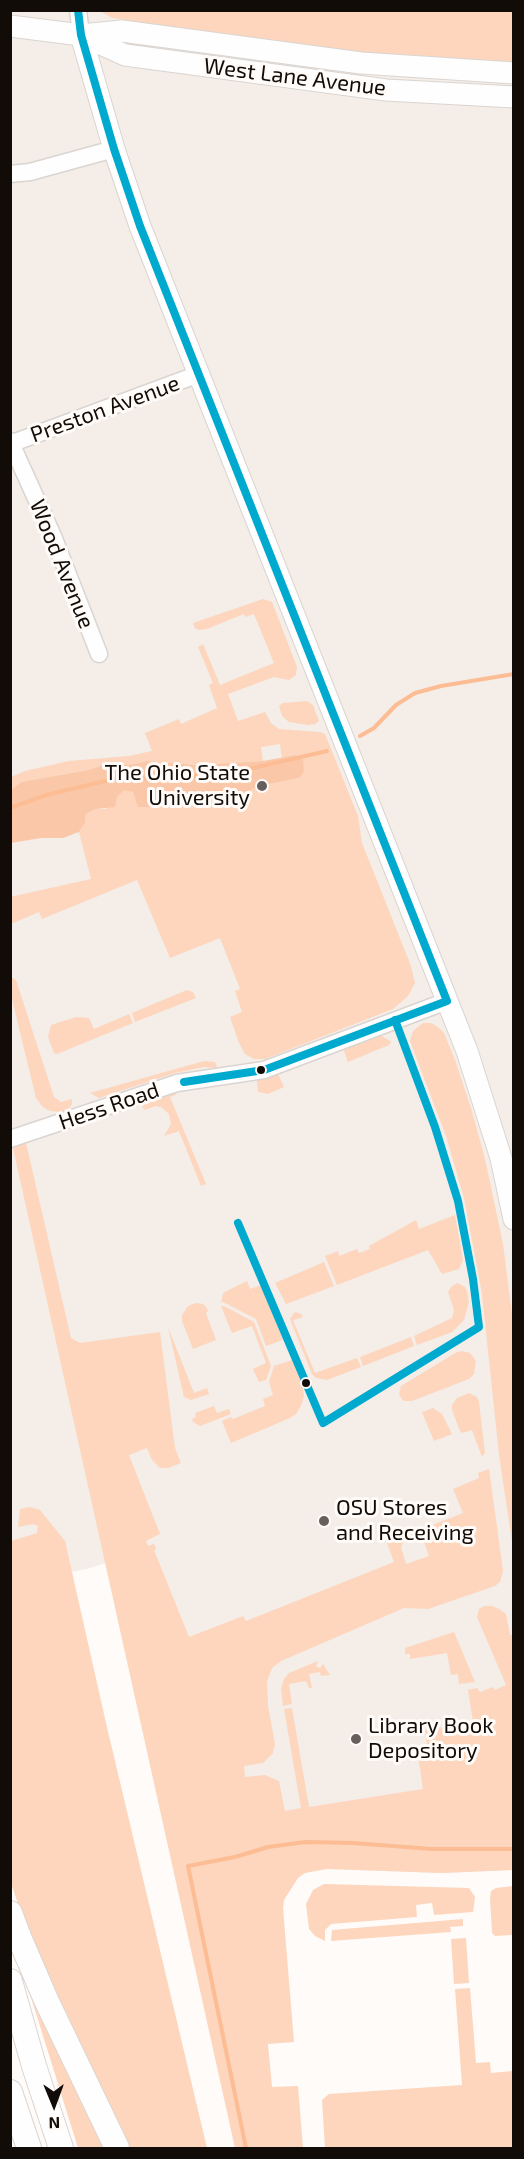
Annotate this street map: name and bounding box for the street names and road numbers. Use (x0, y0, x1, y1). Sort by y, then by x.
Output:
street label: West Lane Avenue (202, 53, 388, 101)
street label: Preston Avenue (27, 370, 183, 448)
street label: Wood Avenue (24, 496, 100, 632)
street label: Hess Road (55, 1077, 163, 1135)

